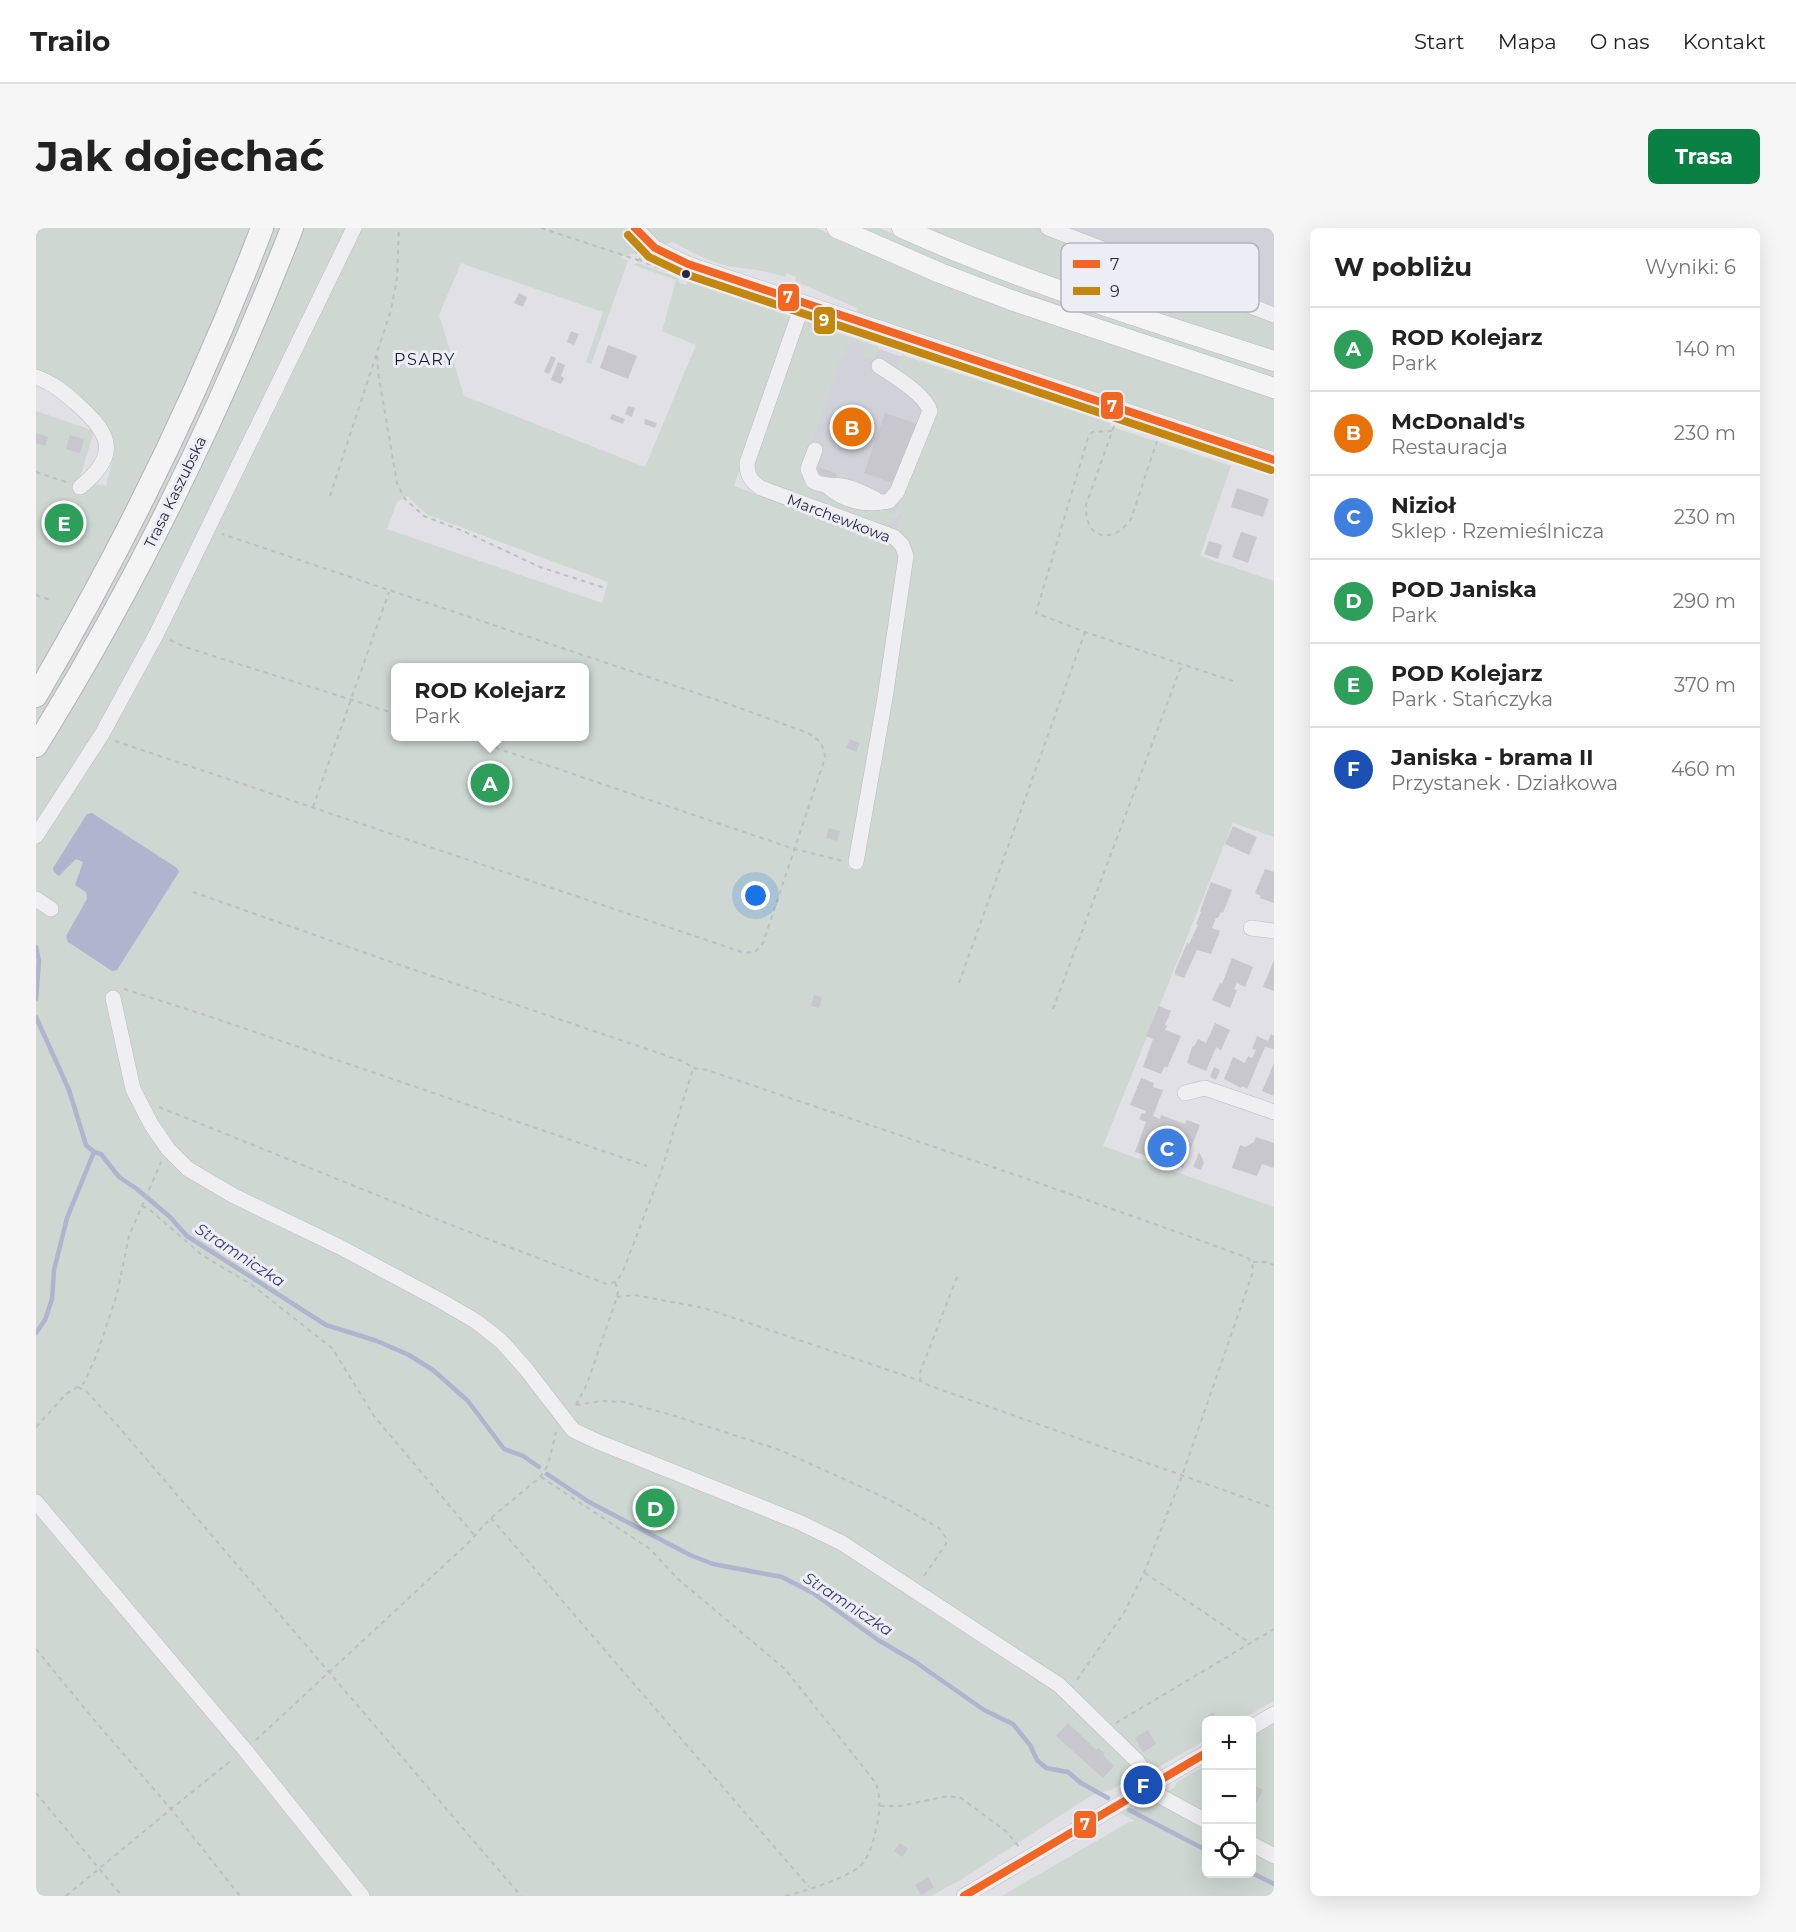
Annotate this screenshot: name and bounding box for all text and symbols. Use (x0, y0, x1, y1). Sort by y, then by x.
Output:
text: Trailo (30, 24, 110, 58)
text: Start (1414, 29, 1465, 54)
text: Mapa (1498, 29, 1557, 54)
text: O nas (1590, 29, 1650, 54)
text: Kontakt (1683, 29, 1766, 54)
button: Trasa (1648, 129, 1760, 184)
text: Jak dojechać (36, 130, 324, 182)
legend (1061, 243, 1259, 312)
text: W pobliżu (1334, 251, 1472, 283)
text: 7 (1110, 255, 1119, 274)
text: Wyniki: 6 (1645, 255, 1736, 279)
unlabelled marker (680, 268, 692, 280)
text: 9 (1110, 282, 1120, 301)
line badge: 7 (777, 283, 800, 312)
text: 7 (783, 288, 793, 307)
line badge: 9 (813, 306, 836, 335)
text: 9 (819, 311, 829, 330)
text: ROD Kolejarz (1391, 324, 1542, 351)
text: A (1346, 337, 1361, 361)
text: 140 m (1676, 337, 1736, 361)
district label: PSARY (394, 350, 456, 369)
text: Park (1391, 351, 1437, 375)
line badge: 7 (1100, 391, 1124, 420)
text: 7 (1107, 397, 1117, 416)
pin: B (832, 404, 872, 450)
text: McDonald's (1391, 408, 1525, 435)
text: B (1346, 421, 1361, 445)
text: 230 m (1674, 421, 1736, 445)
street label: Trasa Kaszubska (140, 433, 210, 551)
text: Restauracja (1391, 435, 1508, 459)
street label: Marchewkowa (785, 490, 893, 546)
text: Nizioł (1391, 492, 1456, 519)
pin: E (45, 500, 84, 546)
text: C (1346, 505, 1361, 529)
text: 230 m (1674, 505, 1736, 529)
text: Sklep · Rzemieślnicza (1391, 519, 1604, 543)
text: POD Janiska (1391, 576, 1537, 603)
text: D (1345, 589, 1362, 613)
text: 290 m (1673, 589, 1736, 613)
text: Park (1391, 603, 1437, 627)
text: POD Kolejarz (1391, 660, 1542, 687)
popup (391, 663, 589, 741)
text: E (1347, 673, 1360, 697)
text: 370 m (1674, 673, 1736, 697)
text: ROD Kolejarz (414, 677, 566, 704)
text: Park · Stańczyka (1391, 687, 1553, 711)
text: Park (414, 704, 460, 728)
text: Janiska - brama II (1391, 744, 1593, 771)
text: F (1347, 757, 1360, 781)
text: 460 m (1671, 757, 1736, 781)
pin: A (470, 760, 510, 806)
text: Przystanek · Działkowa (1391, 771, 1618, 795)
your location (741, 881, 770, 910)
pin: C (1148, 1126, 1186, 1170)
water label: Stramniczka (192, 1219, 288, 1291)
pin: D (636, 1486, 674, 1530)
water label: Stramniczka (800, 1568, 896, 1640)
map controls (1202, 1716, 1256, 1878)
button: + (1202, 1716, 1256, 1770)
pin: F (1124, 1762, 1162, 1808)
button: − (1202, 1770, 1256, 1824)
line badge: 7 (1073, 1810, 1097, 1839)
text: 7 (1080, 1815, 1090, 1834)
button: locate (1202, 1824, 1256, 1878)

